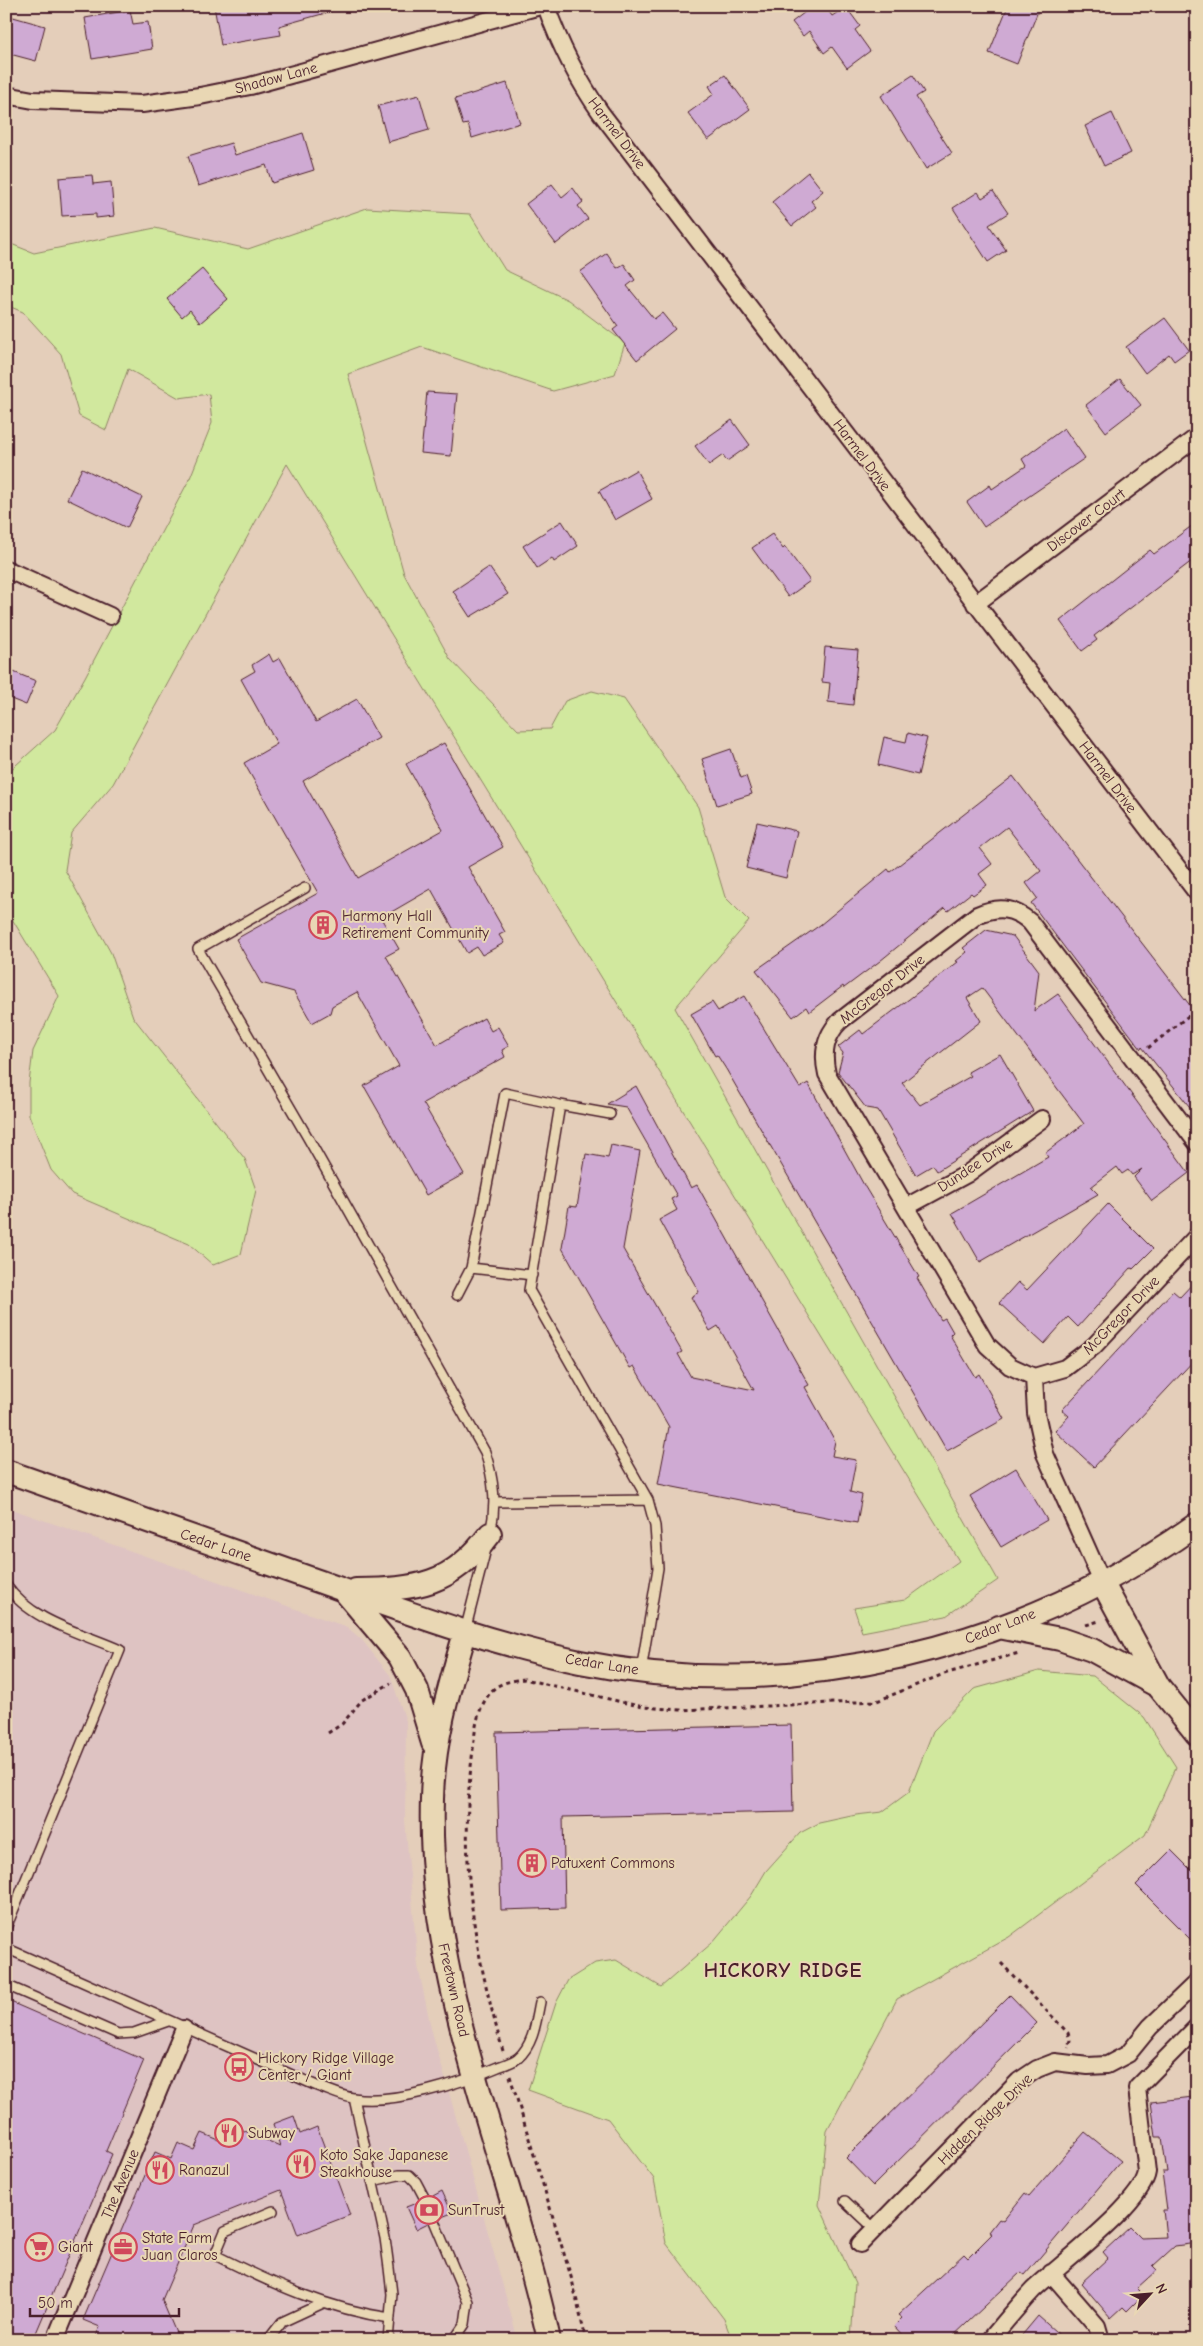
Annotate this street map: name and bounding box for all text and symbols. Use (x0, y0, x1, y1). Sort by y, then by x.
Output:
street label: Shadow Lane (233, 58, 320, 98)
street label: Harmel Drive (584, 94, 650, 173)
street label: Harmel Drive (829, 416, 895, 495)
street label: Discover Court (1043, 484, 1129, 555)
street label: Harmel Drive (1075, 738, 1141, 817)
place label: Harmony Hall Retirement Community (342, 907, 489, 942)
building icon: Harmony Hall Retirement Community (308, 910, 338, 940)
street label: McGregor Drive (836, 950, 928, 1028)
street label: Dundee Drive (934, 1134, 1016, 1196)
street label: McGregor Drive (1079, 1271, 1164, 1358)
street label: Cedar Lane (178, 1524, 254, 1566)
street label: Cedar Lane (962, 1604, 1038, 1648)
street label: Cedar Lane (564, 1649, 641, 1679)
building icon: Patuxent Commons (517, 1848, 547, 1878)
place label: Patuxent Commons (551, 1854, 675, 1872)
street label: Freetown Road (434, 1941, 474, 2039)
district label: HICKORY RIDGE (704, 1959, 862, 1982)
place label: Hickory Ridge Village Center / Giant (258, 2049, 395, 2084)
bus stop icon: Hickory Ridge Village Center / Giant (224, 2052, 254, 2082)
street label: Hidden Ridge Drive (934, 2069, 1036, 2169)
restaurant icon: Subway (214, 2118, 244, 2148)
place label: Subway (248, 2124, 295, 2142)
street label: The Avenue (97, 2146, 143, 2222)
place label: Koto Sake Japanese Steakhouse (320, 2146, 449, 2181)
restaurant icon: Koto Sake Japanese Steakhouse (286, 2149, 316, 2179)
restaurant icon: Ranazul (145, 2155, 175, 2185)
place label: Ranazul (179, 2161, 229, 2179)
bank icon: SunTrust (414, 2195, 444, 2225)
place label: SunTrust (448, 2201, 505, 2219)
place label: State Farm Juan Claros (142, 2229, 218, 2264)
supermarket icon: Giant (24, 2232, 54, 2262)
office icon: State Farm Juan Claros (108, 2232, 138, 2262)
place label: Giant (58, 2238, 93, 2256)
north arrow (1126, 2268, 1176, 2318)
text: N (1152, 2281, 1171, 2296)
scale bar (30, 2286, 179, 2318)
text: 50 m (38, 2294, 73, 2312)

